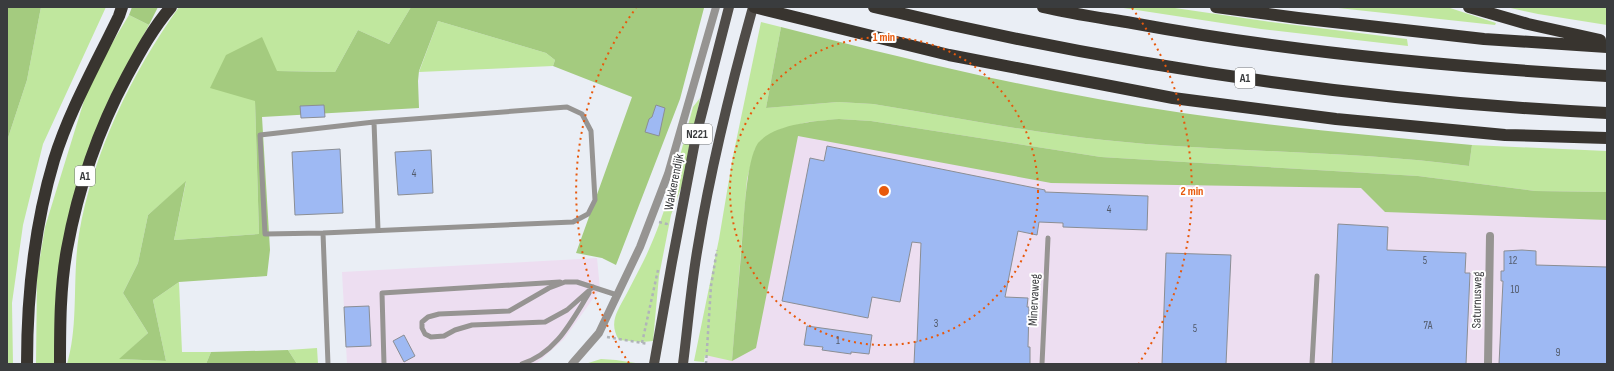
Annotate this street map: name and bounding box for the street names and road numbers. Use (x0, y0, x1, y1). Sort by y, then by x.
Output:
road number: A1 (1235, 68, 1255, 88)
road number: N221 (682, 124, 712, 144)
street label: Wakkerendijk (661, 152, 687, 212)
road number: A1 (75, 166, 95, 186)
street label: Saturnusweg (1469, 271, 1485, 329)
street label: Minervaweg (1025, 274, 1043, 326)

